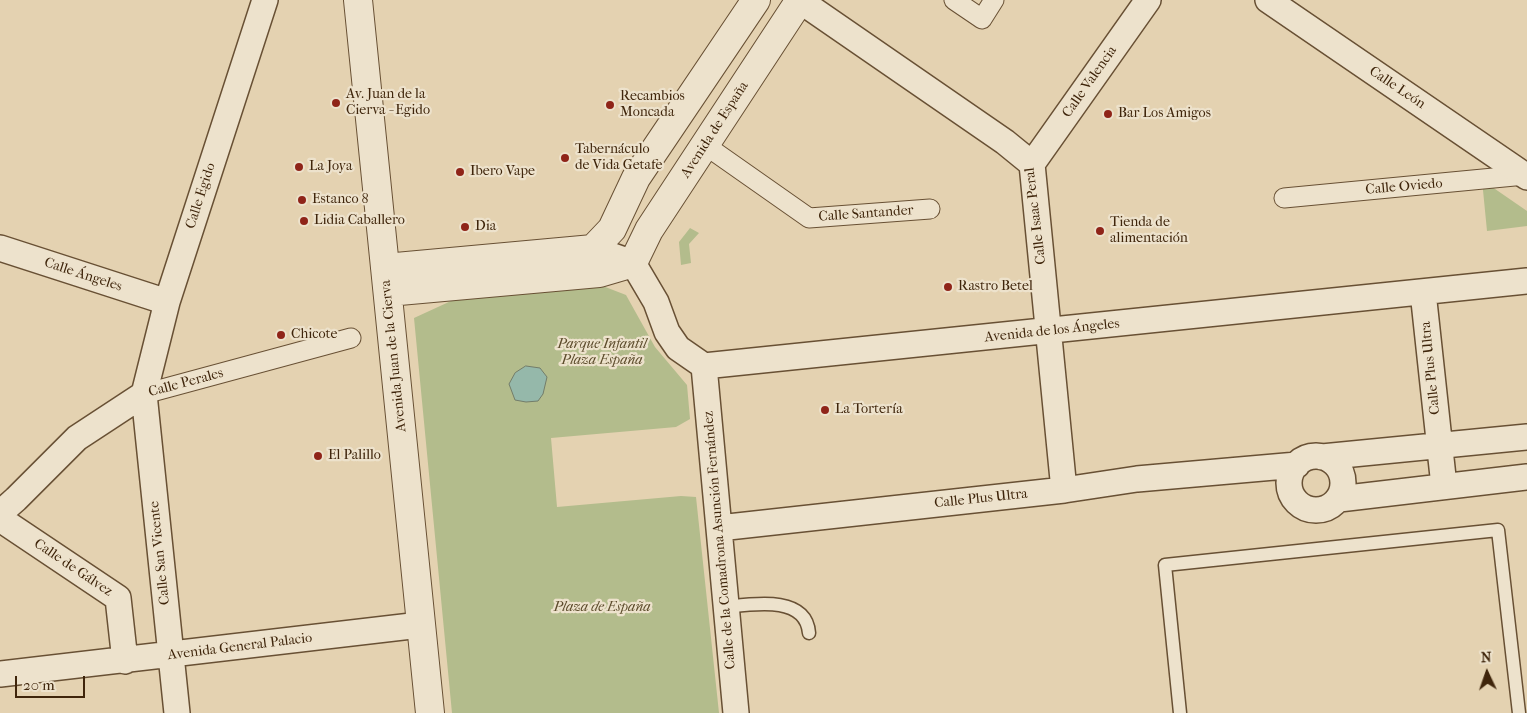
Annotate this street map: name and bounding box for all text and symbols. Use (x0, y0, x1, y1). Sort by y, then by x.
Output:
street label: Calle Valencia (1059, 43, 1121, 121)
street label: Calle León (1366, 63, 1428, 113)
street label: Avenida de España (678, 79, 752, 181)
place label: Av. Juan de la Cierva - Egido (346, 87, 430, 120)
place label: Recambios Moncada (620, 89, 685, 121)
marker: Av. Juan de la Cierva - Egido (330, 97, 342, 109)
marker: Recambios Moncada (604, 99, 616, 111)
place label: Bar Los Amigos (1118, 106, 1211, 122)
marker: Bar Los Amigos (1102, 108, 1114, 120)
place label: Tabernáculo de Vida Getafe (575, 142, 662, 174)
marker: Tabernáculo de Vida Getafe (559, 152, 571, 164)
place label: La Joya (309, 159, 352, 175)
street label: Calle Egido (182, 161, 220, 231)
marker: La Joya (293, 161, 305, 173)
place label: Ibero Vape (470, 164, 535, 180)
marker: Ibero Vape (454, 166, 466, 178)
street label: Calle Isaac Peral (1022, 167, 1050, 265)
street label: Calle Oviedo (1365, 175, 1443, 199)
place label: Estanco 8 (312, 192, 369, 208)
marker: Estanco 8 (296, 194, 308, 206)
street label: Calle Santander (818, 202, 914, 226)
place label: Lidia Caballero (314, 213, 405, 229)
marker: Lidia Caballero (298, 215, 310, 227)
place label: Tienda de alimentación (1110, 215, 1188, 248)
place label: Dia (475, 219, 496, 235)
marker: Dia (459, 221, 471, 233)
marker: Tienda de alimentación (1094, 225, 1106, 237)
street label: Calle Ángeles (42, 255, 124, 295)
street label: Avenida Juan de la Cierva (378, 279, 410, 433)
place label: Rastro Betel (958, 279, 1033, 295)
marker: Rastro Betel (942, 281, 954, 293)
street label: Avenida de los Ángeles (984, 316, 1120, 346)
street label: Calle Plus Ultra (1418, 320, 1444, 416)
place label: Chicote (291, 327, 337, 343)
marker: Chicote (275, 329, 287, 341)
park label: Parque Infantil Plaza España (557, 337, 647, 370)
street label: Calle Perales (147, 365, 225, 401)
place label: La Tortería (835, 402, 903, 418)
marker: La Tortería (819, 404, 831, 416)
street label: Calle de la Comadrona Asunción Fernández (700, 410, 740, 670)
place label: El Palillo (328, 448, 381, 464)
marker: El Palillo (312, 450, 324, 462)
street label: Calle Plus Ultra (933, 486, 1029, 512)
street label: Calle San Vicente (146, 500, 174, 606)
street label: Calle de Gálvez (31, 536, 115, 600)
park label: Plaza de España (553, 600, 651, 616)
street label: Avenida General Palacio (167, 630, 313, 664)
north arrow (1462, 648, 1512, 698)
text: N (1480, 649, 1492, 666)
scale bar (18, 666, 88, 698)
text: 20 m (23, 676, 55, 694)

